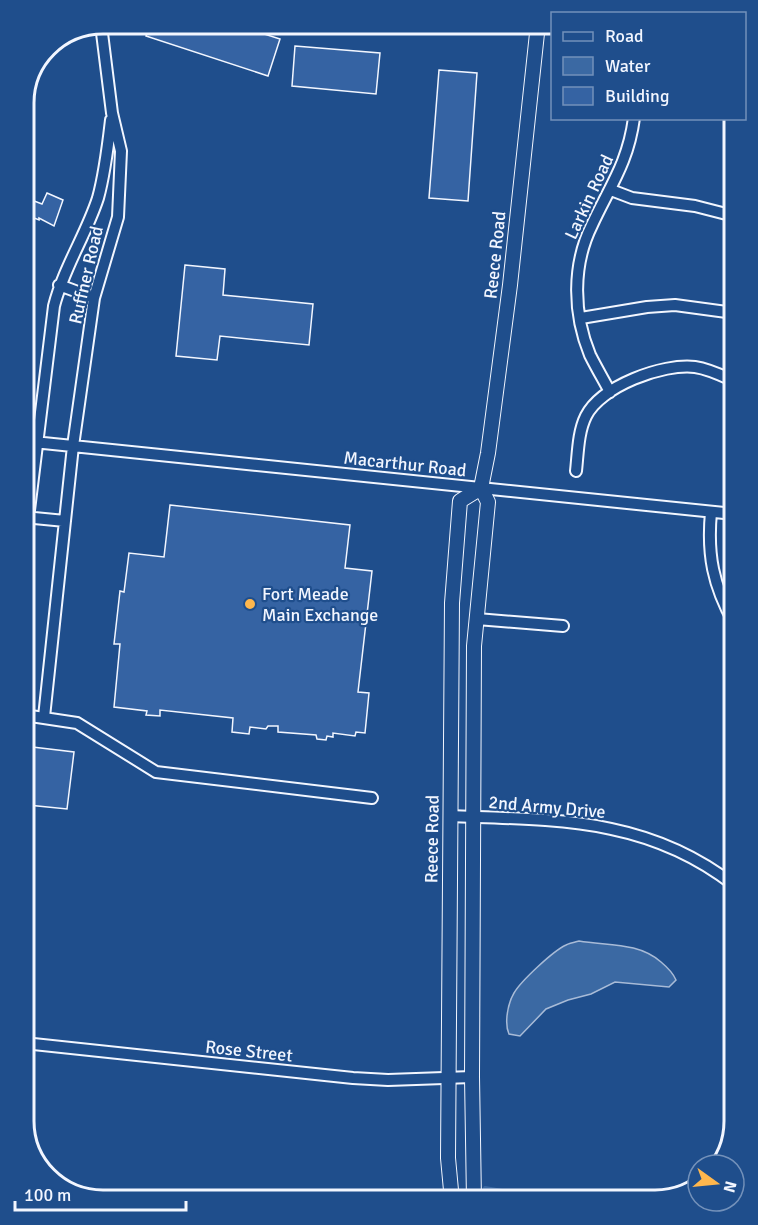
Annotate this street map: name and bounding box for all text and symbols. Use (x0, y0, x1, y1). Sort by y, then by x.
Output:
legend (551, 12, 746, 120)
text: Road (605, 25, 644, 47)
text: Water (605, 55, 651, 77)
text: Building (605, 85, 669, 107)
street label: Larkin Road (560, 151, 618, 243)
street label: Reece Road (479, 210, 511, 300)
street label: Ruffner Road (64, 224, 108, 326)
street label: Macarthur Road (343, 447, 467, 481)
place label: Fort Meade Main Exchange (262, 583, 378, 626)
marker: Fort Meade Main Exchange (243, 597, 257, 611)
street label: 2nd Army Drive (488, 791, 606, 823)
street label: Reece Road (420, 795, 444, 883)
street label: Rose Street (204, 1035, 294, 1067)
north arrow (686, 1153, 746, 1213)
scale bar (15, 1174, 186, 1212)
text: N (718, 1179, 741, 1195)
text: 100 m (24, 1184, 71, 1206)

